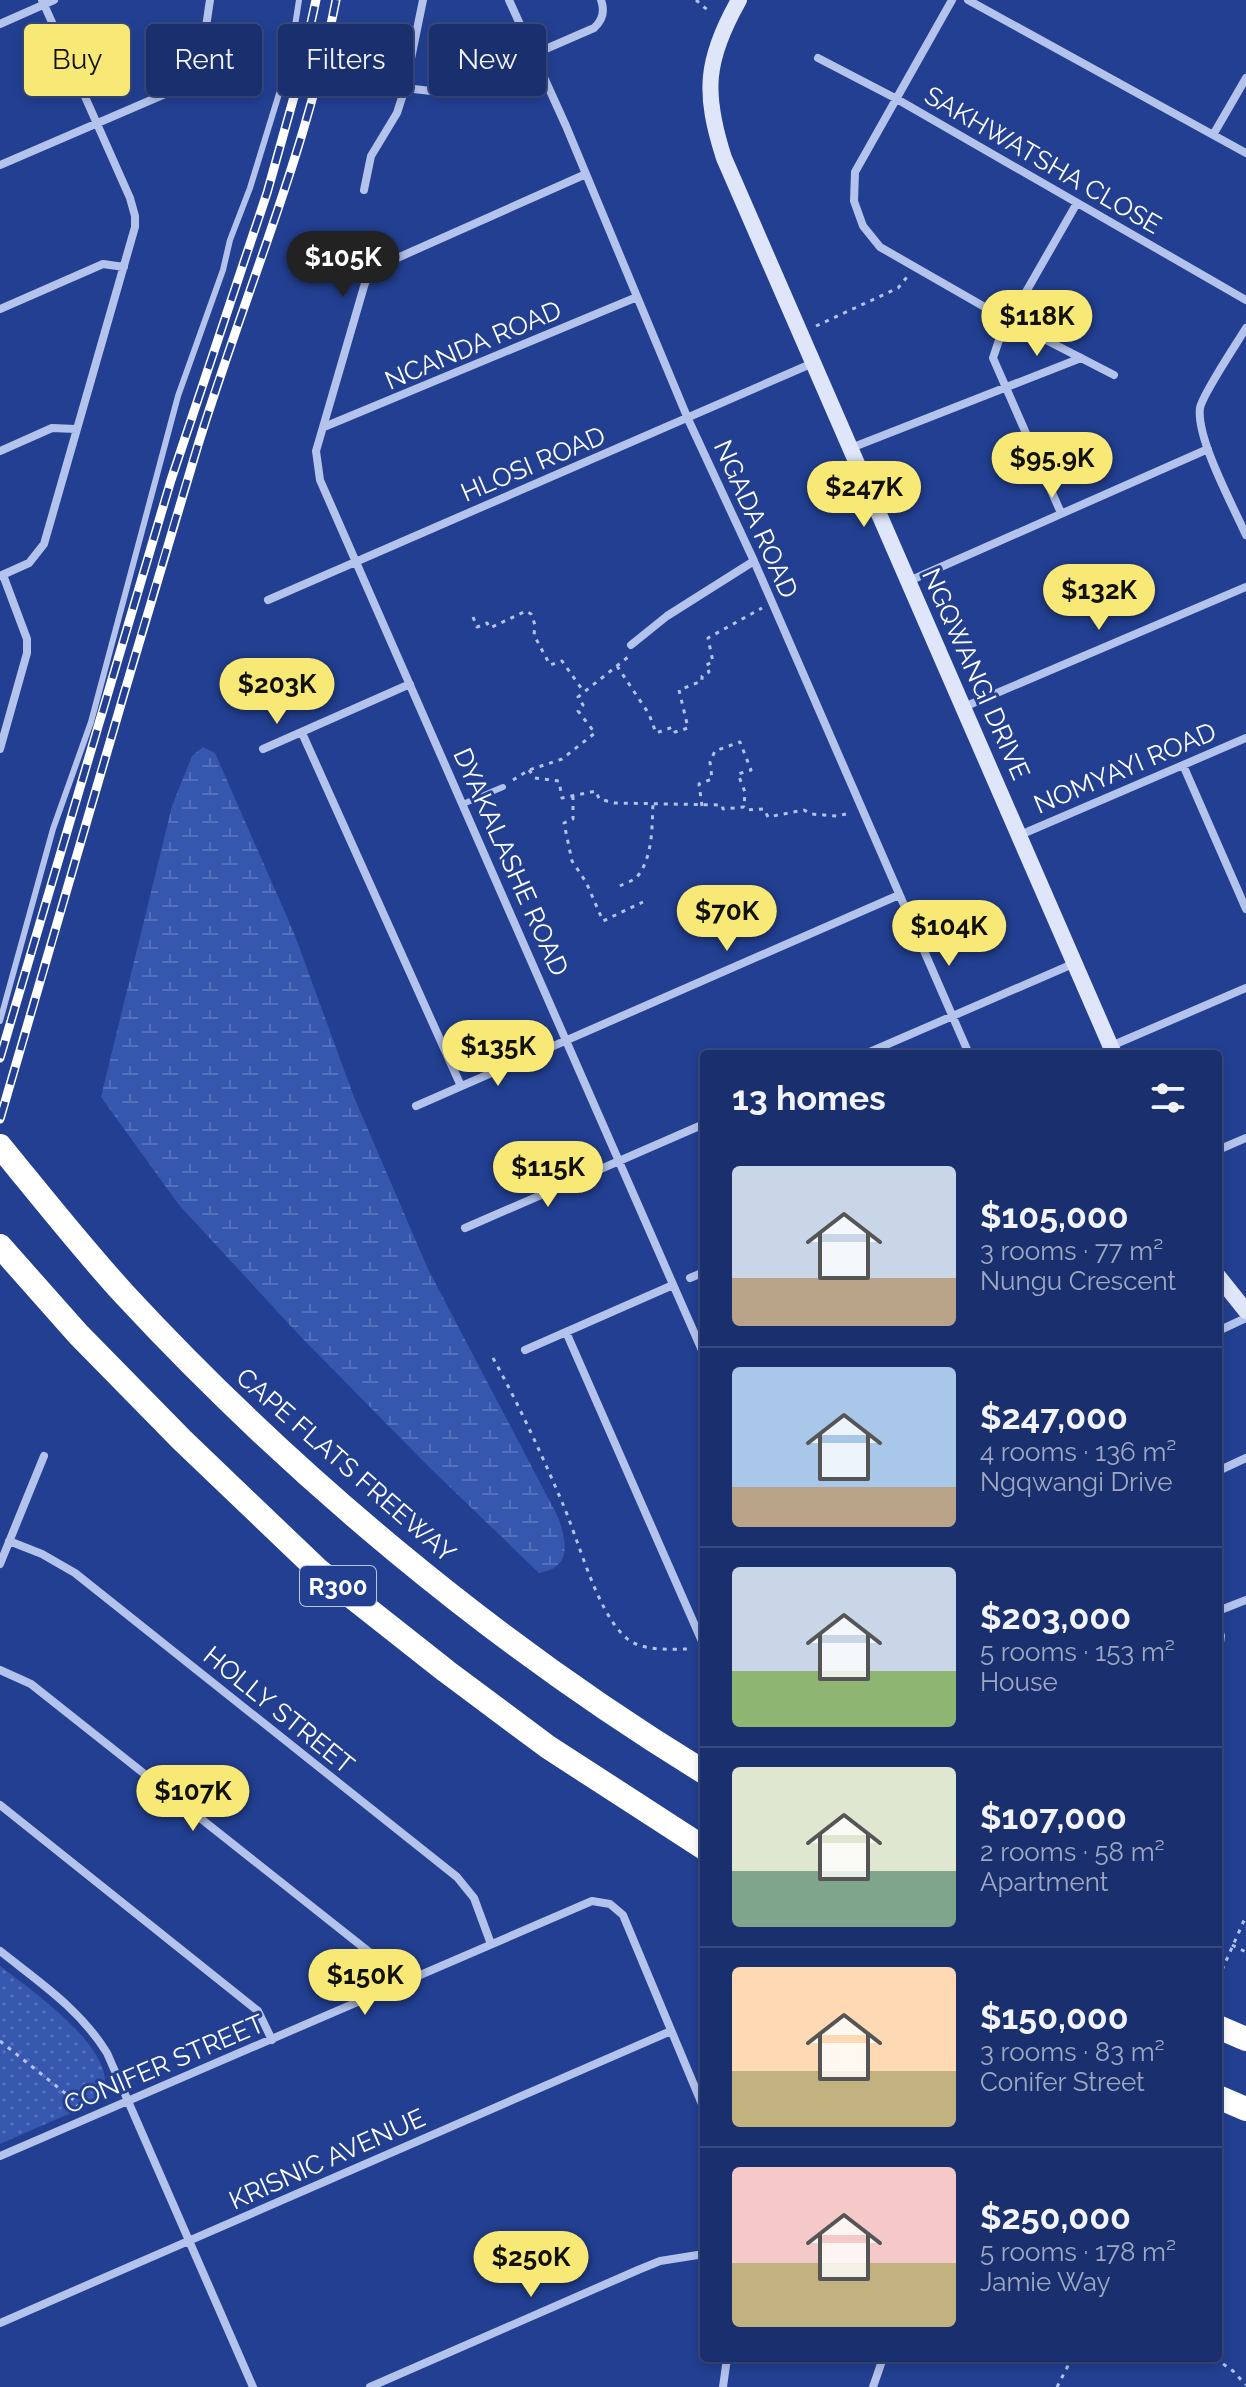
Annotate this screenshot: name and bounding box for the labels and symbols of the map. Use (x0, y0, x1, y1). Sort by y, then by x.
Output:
street label: SAKHWATSHA CLOSE (919, 80, 1167, 240)
pin: $105K (287, 231, 399, 299)
pin: $118K (981, 290, 1093, 358)
street label: NCANDA ROAD (380, 294, 566, 396)
street label: HLOSI ROAD (456, 420, 610, 508)
pin: $95.9K (987, 432, 1117, 500)
street label: NGADA ROAD (708, 435, 804, 603)
pin: $247K (808, 461, 920, 529)
street label: NGQWANGI DRIVE (916, 564, 1036, 784)
pin: $132K (1043, 564, 1155, 632)
pin: $203K (221, 658, 333, 726)
street label: NOMYAYI ROAD (1029, 716, 1221, 820)
street label: DYAKALASHE ROAD (447, 743, 575, 981)
pin: $70K (680, 885, 774, 953)
pin: $104K (893, 900, 1005, 968)
pin: $135K (442, 1020, 554, 1088)
pin: $115K (492, 1141, 604, 1209)
street label: CAPE FLATS FREEWAY (230, 1362, 462, 1568)
road number: R300 (300, 1566, 376, 1606)
street label: HOLLY STREET (198, 1640, 360, 1780)
pin: $107K (137, 1765, 249, 1833)
pin: $150K (309, 1949, 421, 2017)
street label: CONIFER STREET (59, 2008, 269, 2120)
street label: KRISNIC AVENUE (224, 2102, 430, 2216)
pin: $250K (475, 2231, 587, 2299)

